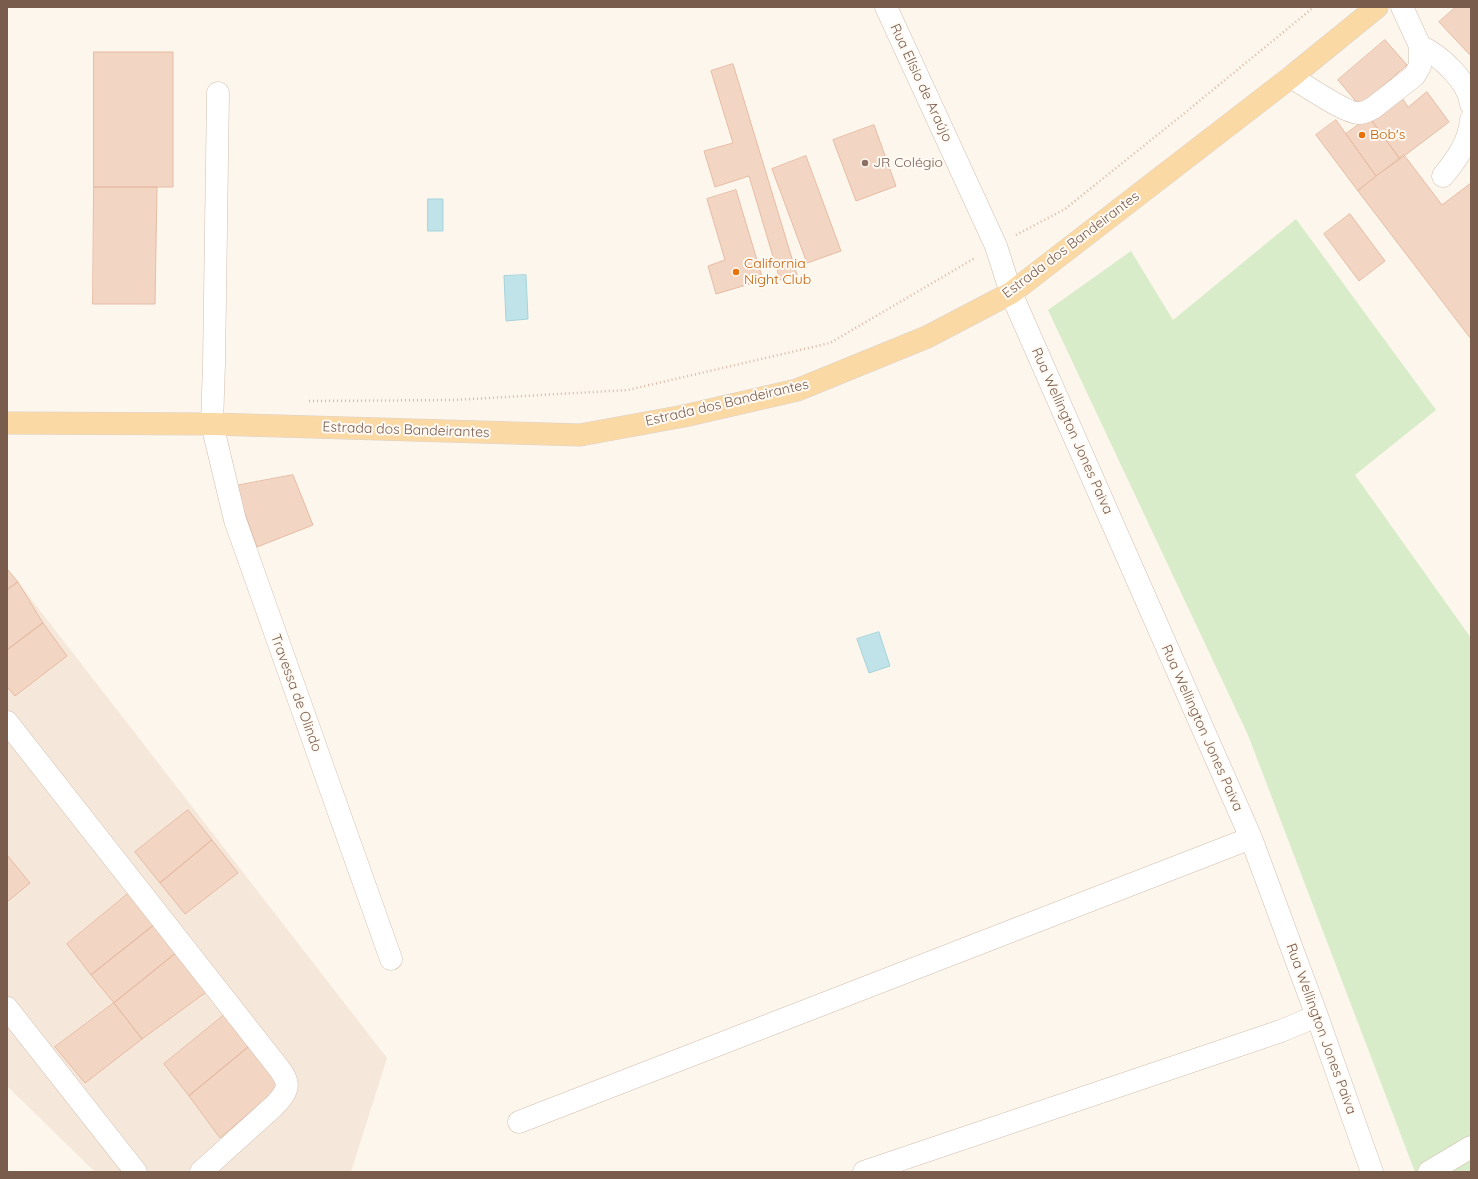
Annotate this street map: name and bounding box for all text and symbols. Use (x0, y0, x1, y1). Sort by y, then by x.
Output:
street label: Rua Elísio de Araújo (886, 21, 956, 145)
place label: Bob's (1370, 127, 1405, 143)
marker: Bob's (1357, 130, 1367, 140)
place label: JR Colégio (873, 155, 943, 171)
marker: JR Colégio (860, 158, 870, 168)
street label: Estrada dos Bandeirantes (999, 188, 1143, 302)
place label: California Night Club (744, 256, 811, 288)
marker: California Night Club (731, 267, 741, 277)
street label: Rua Wellington Jones Paiva (1028, 345, 1116, 517)
street label: Estrada dos Bandeirantes (644, 376, 810, 430)
street label: Estrada dos Bandeirantes (322, 419, 490, 441)
street label: Travessa de Olindo (267, 632, 325, 754)
street label: Rua Wellington Jones Paiva (1158, 642, 1246, 814)
street label: Rua Wellington Jones Paiva (1282, 941, 1360, 1117)

